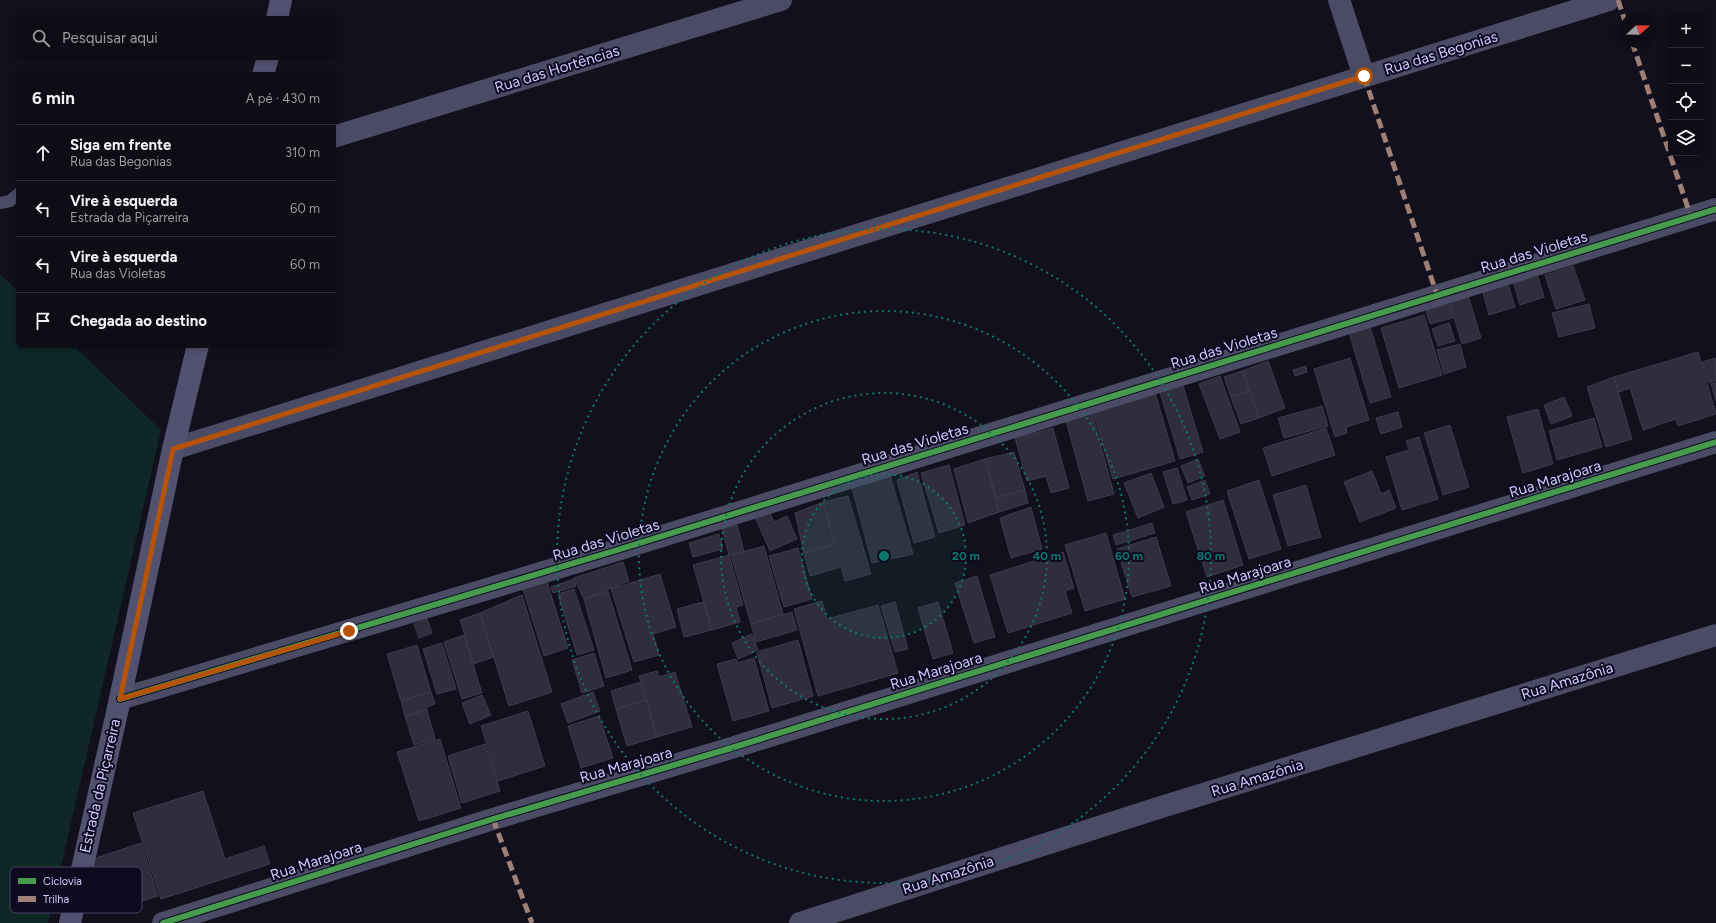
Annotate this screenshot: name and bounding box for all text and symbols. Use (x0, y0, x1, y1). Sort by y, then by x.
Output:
north arrow (1620, 12, 1656, 48)
map controls (1668, 12, 1704, 156)
button: + (1668, 12, 1704, 48)
search box (16, 16, 336, 60)
icon: search (30, 27, 52, 49)
street label: Rua das Begonias (1382, 27, 1500, 79)
text: Pesquisar aqui (62, 29, 158, 47)
street label: Rua das Hortências (492, 41, 622, 97)
button: − (1668, 48, 1704, 84)
route start (1355, 67, 1373, 85)
button: locate (1668, 84, 1704, 120)
text: 6 min (32, 88, 75, 108)
text: A pé · 430 m (246, 91, 320, 106)
button: layers (1668, 120, 1704, 156)
text: Siga em frente (70, 136, 171, 154)
icon: ahead (32, 142, 54, 164)
text: 310 m (285, 145, 320, 160)
text: Rua das Begonias (70, 154, 172, 169)
text: Vire à esquerda (70, 192, 177, 210)
icon: left (32, 198, 54, 220)
text: 60 m (290, 201, 320, 216)
text: Estrada da Piçarreira (70, 210, 189, 225)
street label: Rua das Violetas (1478, 227, 1590, 277)
text: Vire à esquerda (70, 248, 177, 266)
icon: left (32, 254, 54, 276)
text: 60 m (290, 257, 320, 272)
text: Rua das Violetas (70, 266, 166, 281)
icon: arrive (32, 310, 54, 332)
text: Chegada ao destino (70, 312, 207, 330)
street label: Rua das Violetas (1168, 323, 1280, 373)
street label: Rua das Violetas (859, 419, 971, 469)
street label: Rua Marajoara (1507, 456, 1603, 502)
street label: Rua das Violetas (550, 515, 662, 565)
centre of rings (877, 549, 891, 563)
text: 20 m (952, 549, 980, 563)
text: 40 m (1033, 549, 1061, 563)
text: 60 m (1115, 549, 1143, 563)
text: 80 m (1197, 549, 1225, 563)
street label: Rua Marajoara (1197, 552, 1293, 598)
route end (340, 622, 358, 640)
street label: Rua Marajoara (888, 648, 984, 694)
street label: Rua Amazônia (1519, 658, 1615, 704)
street label: Estrada da Piçarreira (76, 717, 124, 855)
street label: Rua Marajoara (578, 743, 674, 787)
street label: Rua Amazônia (1209, 755, 1305, 801)
street label: Rua Marajoara (268, 838, 364, 884)
street label: Rua Amazônia (900, 852, 996, 898)
legend (10, 867, 142, 913)
text: Ciclovia (43, 875, 82, 888)
text: Trilha (43, 893, 69, 906)

